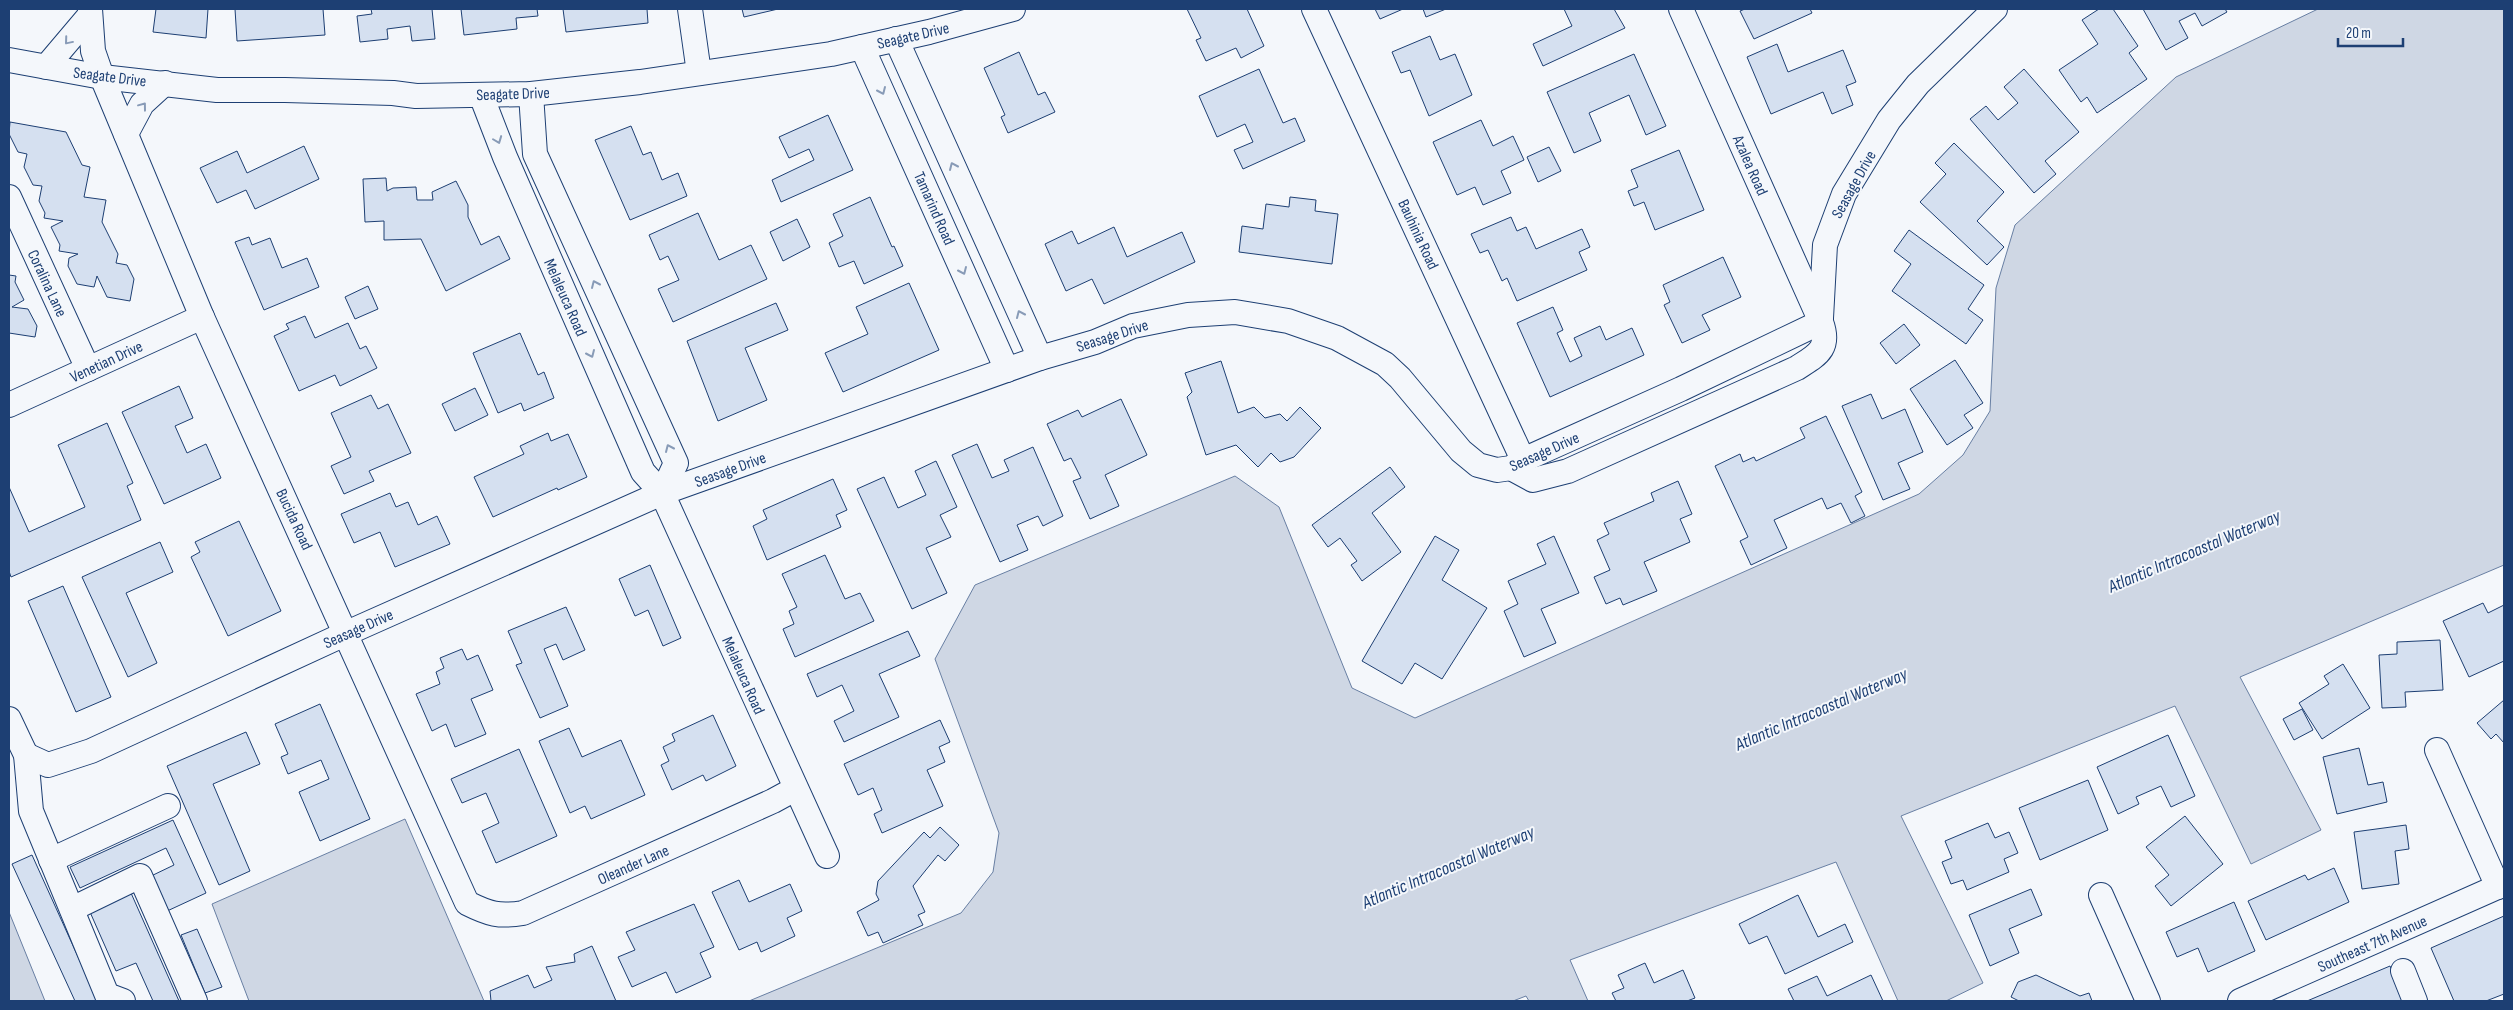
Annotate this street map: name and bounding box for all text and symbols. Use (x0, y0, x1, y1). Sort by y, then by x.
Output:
scale bar (2338, 15, 2403, 47)
street label: Seagate Drive (875, 19, 951, 54)
text: 20 m (2346, 24, 2371, 43)
one-way arrow (64, 35, 73, 44)
street label: Seagate Drive (72, 64, 147, 91)
street label: Seagate Drive (476, 84, 550, 105)
one-way arrow (876, 86, 887, 95)
one-way arrow (137, 103, 145, 112)
street label: Azalea Road (1728, 132, 1771, 199)
one-way arrow (493, 136, 503, 144)
street label: Seasage Drive (1828, 148, 1881, 222)
one-way arrow (949, 162, 960, 171)
street label: Tamarind Road (909, 169, 958, 248)
street label: Bauhinia Road (1393, 197, 1442, 273)
street label: Coralina Lane (23, 247, 70, 320)
street label: Melaleuca Road (539, 256, 590, 339)
one-way arrow (956, 266, 967, 275)
one-way arrow (590, 280, 601, 289)
one-way arrow (1016, 310, 1026, 319)
street label: Seasage Drive (1074, 316, 1151, 357)
street label: Venetian Drive (67, 337, 146, 387)
one-way arrow (585, 349, 596, 358)
street label: Seasage Drive (1507, 429, 1583, 476)
one-way arrow (665, 444, 676, 453)
street label: Seasage Drive (692, 449, 769, 492)
street label: Bucida Road (271, 486, 316, 553)
water label: Atlantic Intracoastal Waterway (2104, 505, 2284, 598)
street label: Seasage Drive (321, 606, 397, 653)
street label: Melaleuca Road (717, 634, 768, 717)
water label: Atlantic Intracoastal Waterway (1731, 663, 1911, 756)
water label: Atlantic Intracoastal Waterway (1358, 821, 1538, 914)
street label: Oleander Lane (595, 841, 672, 889)
street label: Southeast 7th Avenue (2315, 912, 2430, 977)

